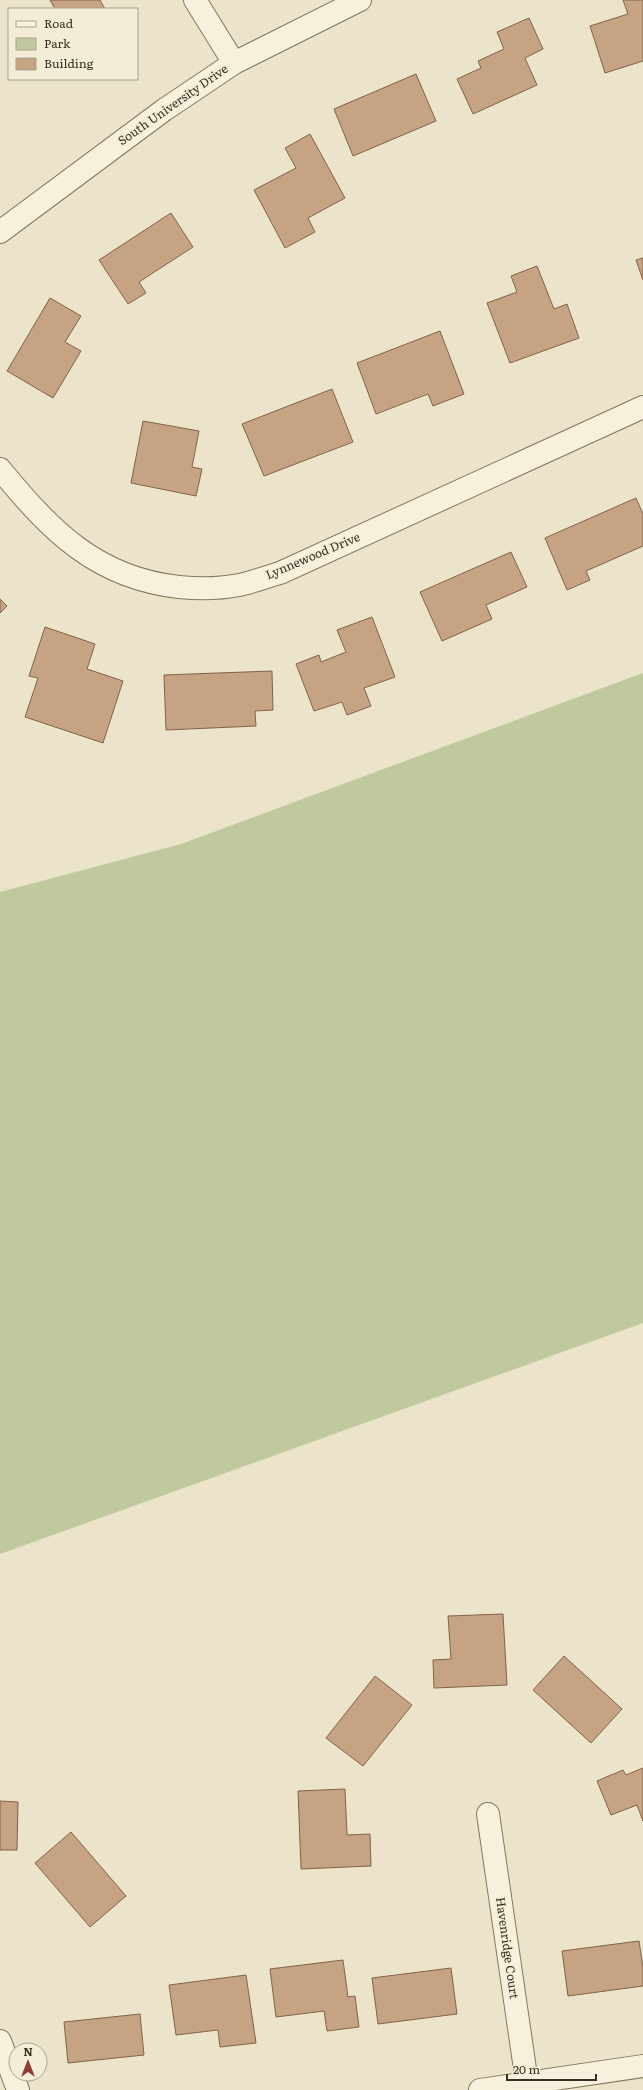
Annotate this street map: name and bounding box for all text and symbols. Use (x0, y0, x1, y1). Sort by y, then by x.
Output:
legend (8, 8, 138, 80)
text: Road (44, 14, 74, 32)
text: Park (44, 34, 71, 52)
text: Building (44, 54, 94, 72)
street label: South University Drive (114, 59, 231, 149)
street label: Lynnewood Drive (263, 527, 363, 583)
street label: Havenridge Court (492, 1896, 524, 2000)
north arrow (8, 2042, 48, 2082)
text: N (23, 2043, 33, 2059)
scale bar (507, 2056, 596, 2082)
text: 20 m (513, 2060, 540, 2078)

